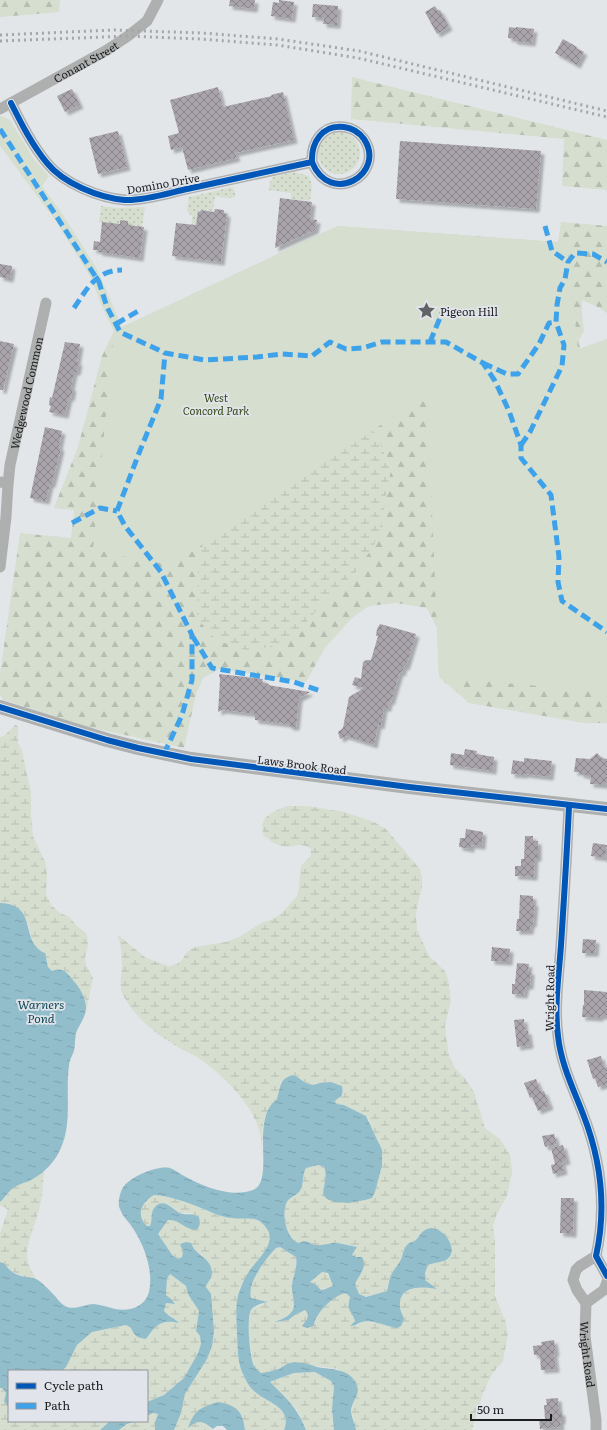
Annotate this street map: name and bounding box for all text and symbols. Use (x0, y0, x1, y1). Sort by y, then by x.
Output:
street label: Conant Street (50, 36, 122, 86)
street label: Domino Drive (125, 169, 201, 197)
place icon: Pigeon Hill (417, 301, 437, 321)
place label: Pigeon Hill (440, 303, 498, 319)
street label: Wedgewood Common (6, 335, 46, 451)
park label: West Concord Park (183, 389, 249, 418)
street label: Laws Brook Road (256, 751, 348, 777)
street label: Wright Road (540, 964, 558, 1031)
water label: Warners Pond (18, 995, 64, 1027)
street label: Wright Road (577, 1321, 600, 1389)
legend (8, 1370, 148, 1422)
text: Cycle path (44, 1376, 104, 1394)
text: Path (44, 1396, 70, 1414)
scale bar (471, 1396, 551, 1422)
text: 50 m (477, 1400, 504, 1418)

